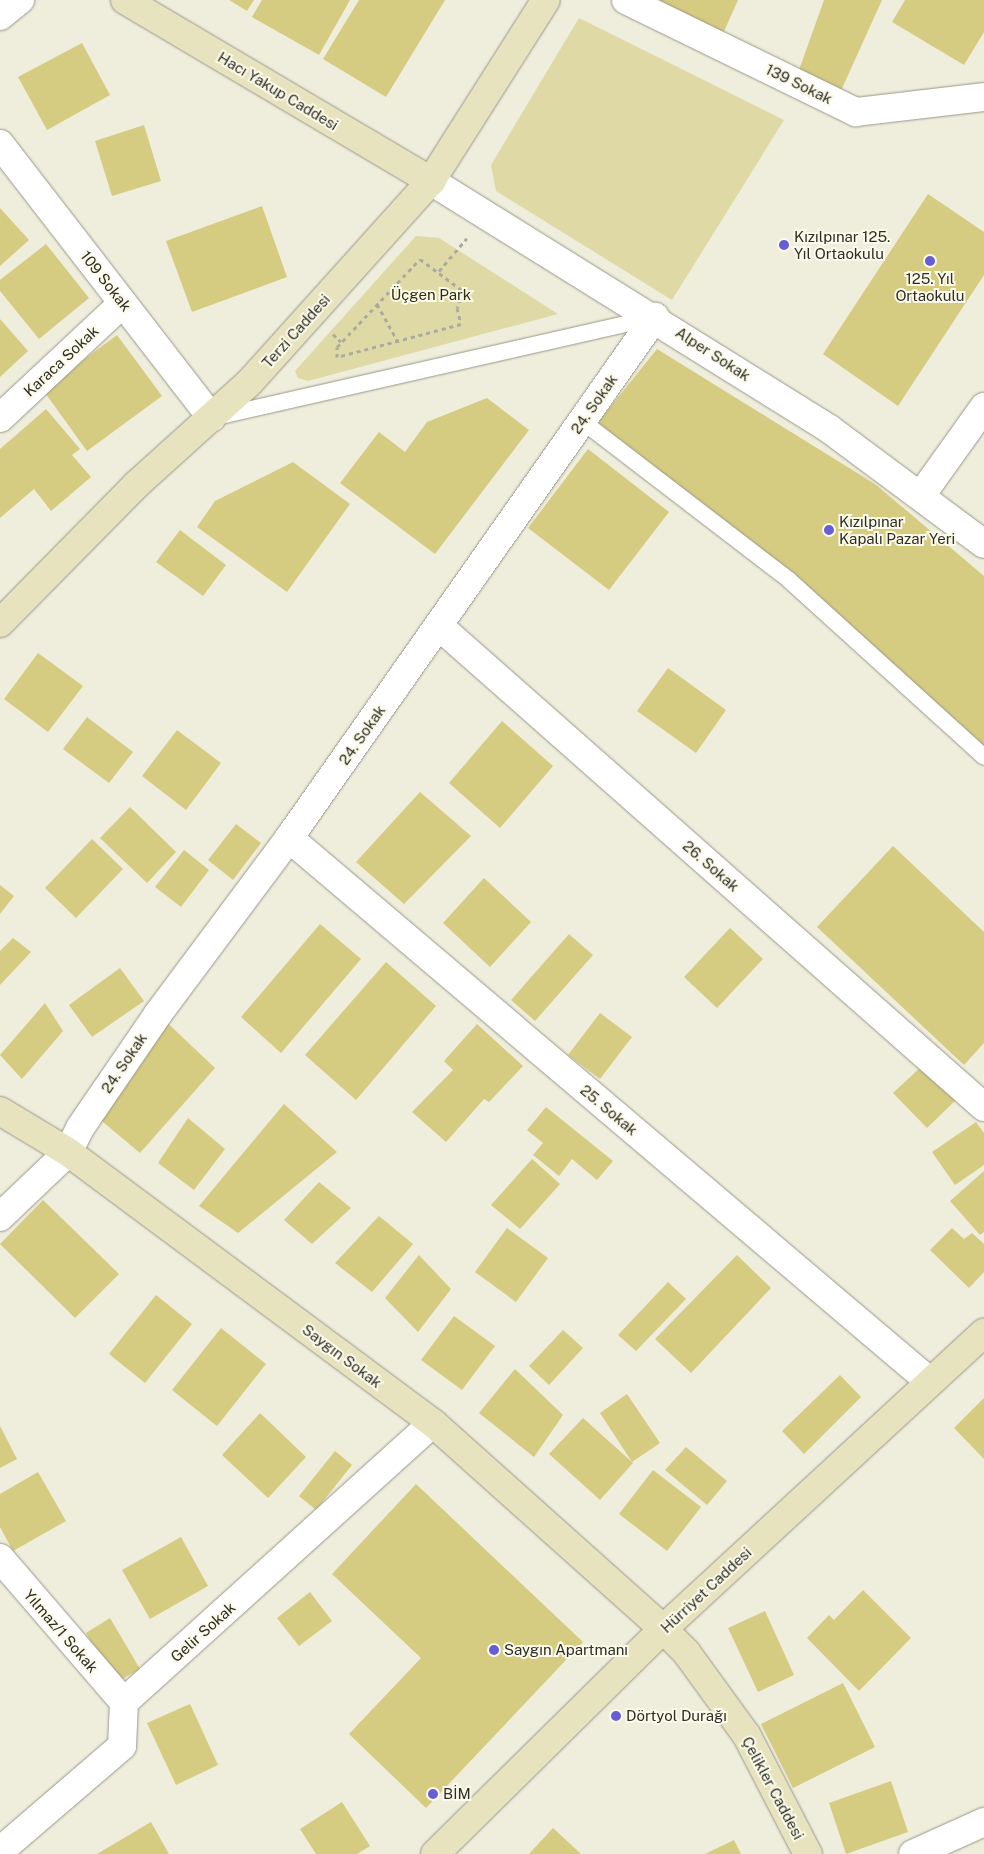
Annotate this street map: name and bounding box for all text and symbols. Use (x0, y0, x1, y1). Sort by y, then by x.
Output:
street label: Hacı Yakup Caddesi (215, 48, 341, 134)
street label: 139 Sokak (763, 60, 835, 108)
place label: Kızılpınar 125. Yıl Ortaokulu (794, 227, 890, 262)
marker: Kızılpınar 125. Yıl Ortaokulu (778, 239, 790, 251)
street label: 109 Sokak (77, 247, 135, 315)
marker: 125. Yıl Ortaokulu (924, 255, 936, 267)
place label: 125. Yıl Ortaokulu (895, 269, 965, 304)
park label: Üçgen Park (391, 286, 471, 304)
street label: Terzi Caddesi (258, 290, 334, 372)
street label: Karaca Sokak (20, 322, 102, 400)
street label: Alper Sokak (672, 323, 754, 385)
street label: 24. Sokak (567, 371, 621, 437)
place label: Kızılpınar Kapalı Pazar Yeri (839, 512, 955, 547)
marker: Kızılpınar Kapalı Pazar Yeri (823, 524, 835, 536)
street label: 24. Sokak (335, 702, 389, 768)
street label: 26. Sokak (679, 837, 743, 895)
street label: 24. Sokak (97, 1029, 151, 1097)
street label: 25. Sokak (577, 1081, 641, 1139)
street label: Saygın Sokak (299, 1320, 385, 1392)
street label: Hürriyet Caddesi (657, 1543, 755, 1637)
street label: Yılmaz/1 Sokak (20, 1586, 102, 1676)
street label: Gelir Sokak (167, 1598, 239, 1666)
place label: Saygın Apartmanı (504, 1641, 628, 1659)
marker: Saygın Apartmanı (488, 1644, 500, 1656)
place label: Dörtyol Durağı (626, 1707, 727, 1725)
marker: Dörtyol Durağı (610, 1710, 622, 1722)
street label: Çelikler Caddesi (738, 1734, 808, 1842)
place label: BİM (443, 1785, 471, 1803)
marker: BİM (427, 1788, 439, 1800)

